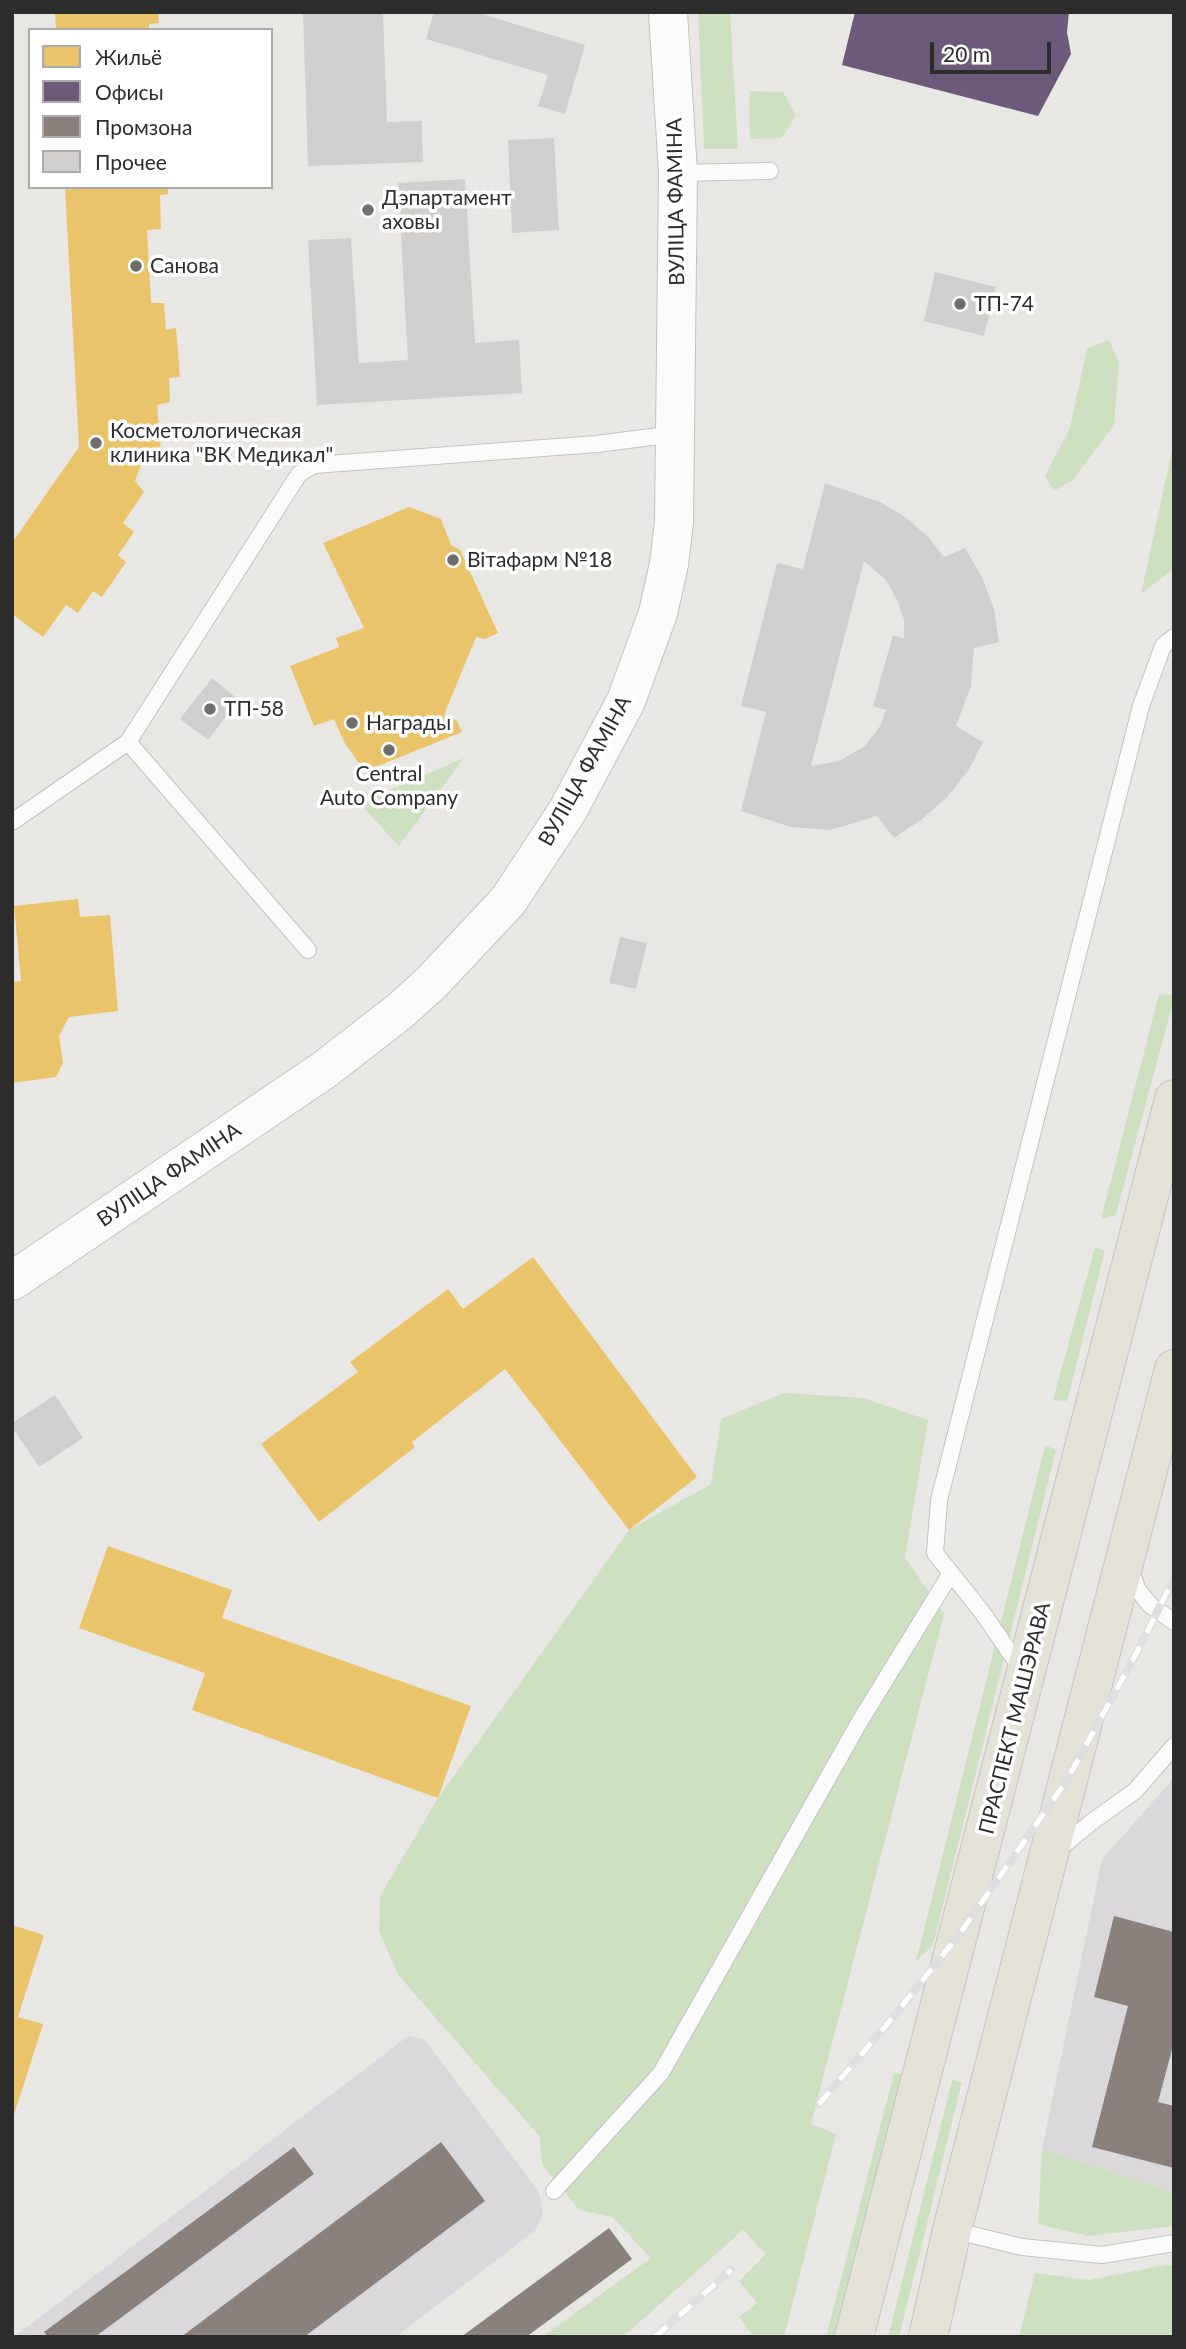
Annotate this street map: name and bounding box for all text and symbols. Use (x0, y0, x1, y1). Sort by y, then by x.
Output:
legend (28, 28, 273, 189)
scale bar (934, 28, 1055, 72)
text: 20 m (943, 41, 990, 66)
text: Жильё (95, 44, 162, 69)
text: Офисы (95, 79, 164, 104)
text: Промзона (95, 114, 192, 139)
street label: ВУЛІЦА ФАМІНА (662, 118, 690, 286)
text: Прочее (95, 149, 167, 174)
place label: Дэпартамент аховы (382, 185, 512, 235)
marker: Дэпартамент аховы (360, 202, 376, 218)
place label: Санова (150, 253, 219, 279)
marker: Санова (128, 258, 144, 274)
place label: ТП-74 (974, 291, 1034, 317)
marker: ТП-74 (952, 296, 968, 312)
place label: Косметологическая клиника "ВК Медикал" (110, 418, 333, 468)
marker: Косметологическая клиника "ВК Медикал" (88, 435, 104, 451)
place label: Вітафарм №18 (467, 547, 612, 573)
marker: Вітафарм №18 (445, 552, 461, 568)
street label: ВУЛІЦА ФАМІНА (533, 691, 637, 851)
place label: ТП-58 (224, 696, 284, 722)
marker: ТП-58 (202, 701, 218, 717)
place label: Награды (366, 710, 451, 736)
marker: Награды (344, 715, 360, 731)
marker: Central Auto Company (381, 742, 397, 758)
place label: Central Auto Company (320, 761, 458, 811)
street label: ВУЛІЦА ФАМІНА (92, 1118, 246, 1232)
street label: ПРАСПЕКТ МАШЭРАВА (974, 1599, 1056, 1837)

